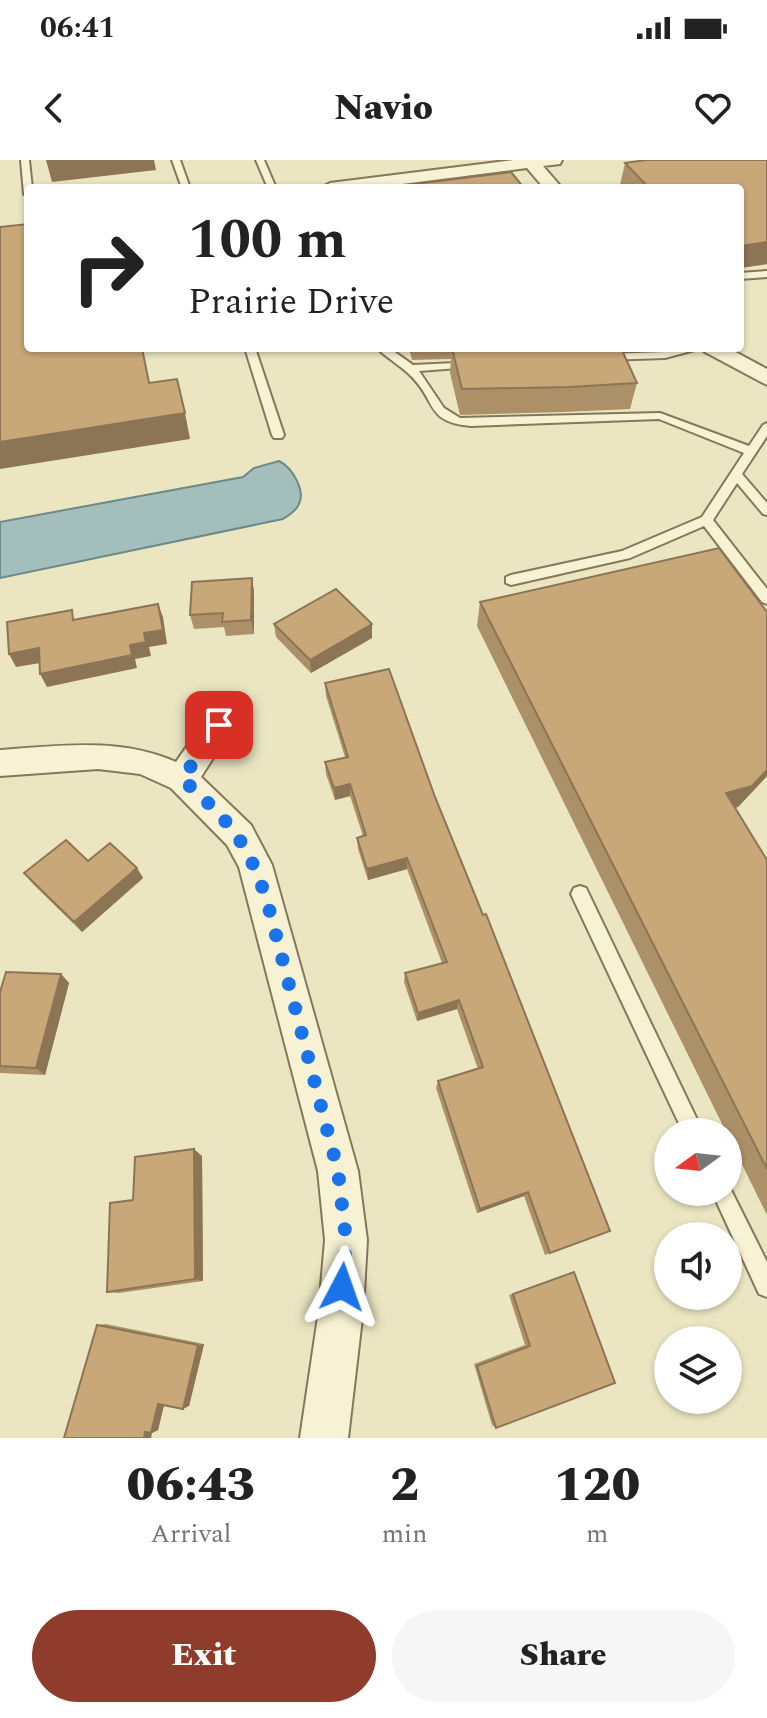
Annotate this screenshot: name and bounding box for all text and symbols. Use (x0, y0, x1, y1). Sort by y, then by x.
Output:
text: 06:41 (40, 5, 115, 51)
text: Navio (334, 81, 433, 136)
icon: back (32, 86, 76, 130)
icon: heart (691, 86, 735, 130)
text: 100 m (188, 198, 347, 283)
icon: right (56, 216, 160, 320)
text: Prairie Drive (188, 275, 394, 330)
pin (185, 691, 253, 759)
icon: arrive (197, 703, 241, 747)
north arrow (654, 1118, 742, 1206)
map controls (654, 1118, 742, 1414)
button: sound (654, 1222, 742, 1310)
position arrow (300, 1245, 384, 1329)
button: layers (654, 1326, 742, 1414)
text: 06:43 (127, 1449, 255, 1522)
text: 2 (390, 1449, 419, 1522)
text: 120 (554, 1449, 640, 1522)
text: Arrival (150, 1514, 231, 1554)
text: min (382, 1514, 427, 1554)
text: m (586, 1514, 608, 1554)
button: Exit (32, 1610, 376, 1702)
button: Share (392, 1610, 735, 1702)

